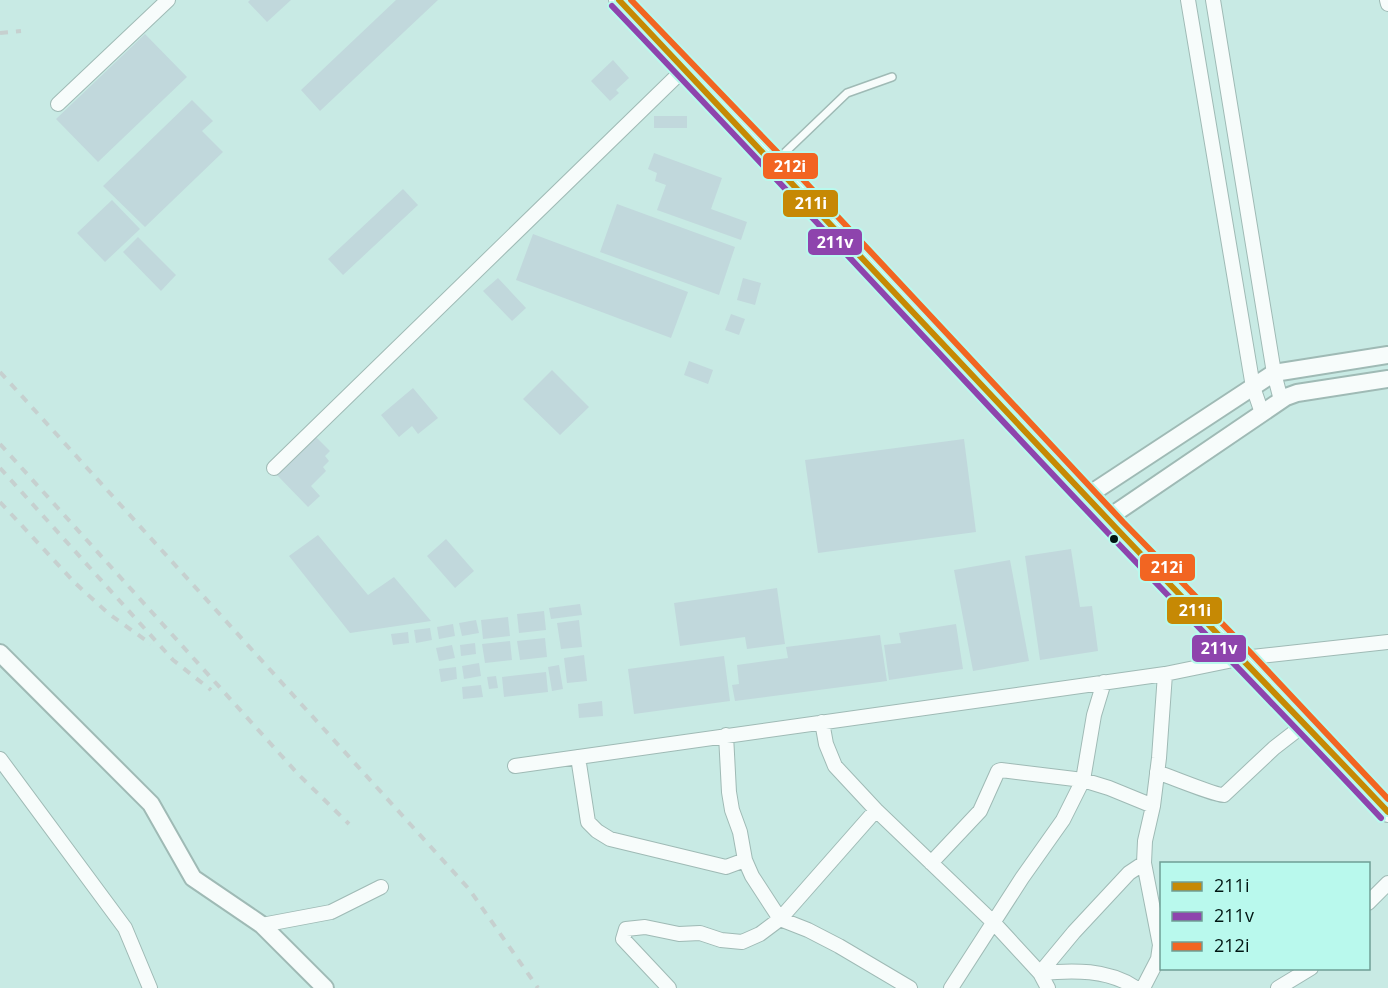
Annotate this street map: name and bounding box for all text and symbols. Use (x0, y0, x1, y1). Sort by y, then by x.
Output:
line badge: 212i (762, 152, 819, 180)
text: 212i (774, 155, 806, 177)
line badge: 211i (782, 189, 839, 218)
text: 211i (795, 192, 827, 214)
line badge: 211v (807, 228, 863, 256)
text: 211v (817, 231, 854, 253)
unlabelled marker (1108, 533, 1120, 545)
line badge: 212i (1139, 553, 1196, 582)
text: 212i (1151, 556, 1183, 578)
line badge: 211i (1166, 596, 1223, 625)
text: 211i (1179, 599, 1211, 621)
line badge: 211v (1191, 634, 1247, 663)
text: 211v (1201, 637, 1238, 659)
legend (1160, 862, 1370, 970)
text: 211i (1214, 873, 1249, 897)
text: 211v (1214, 903, 1254, 927)
text: 212i (1214, 933, 1249, 957)

